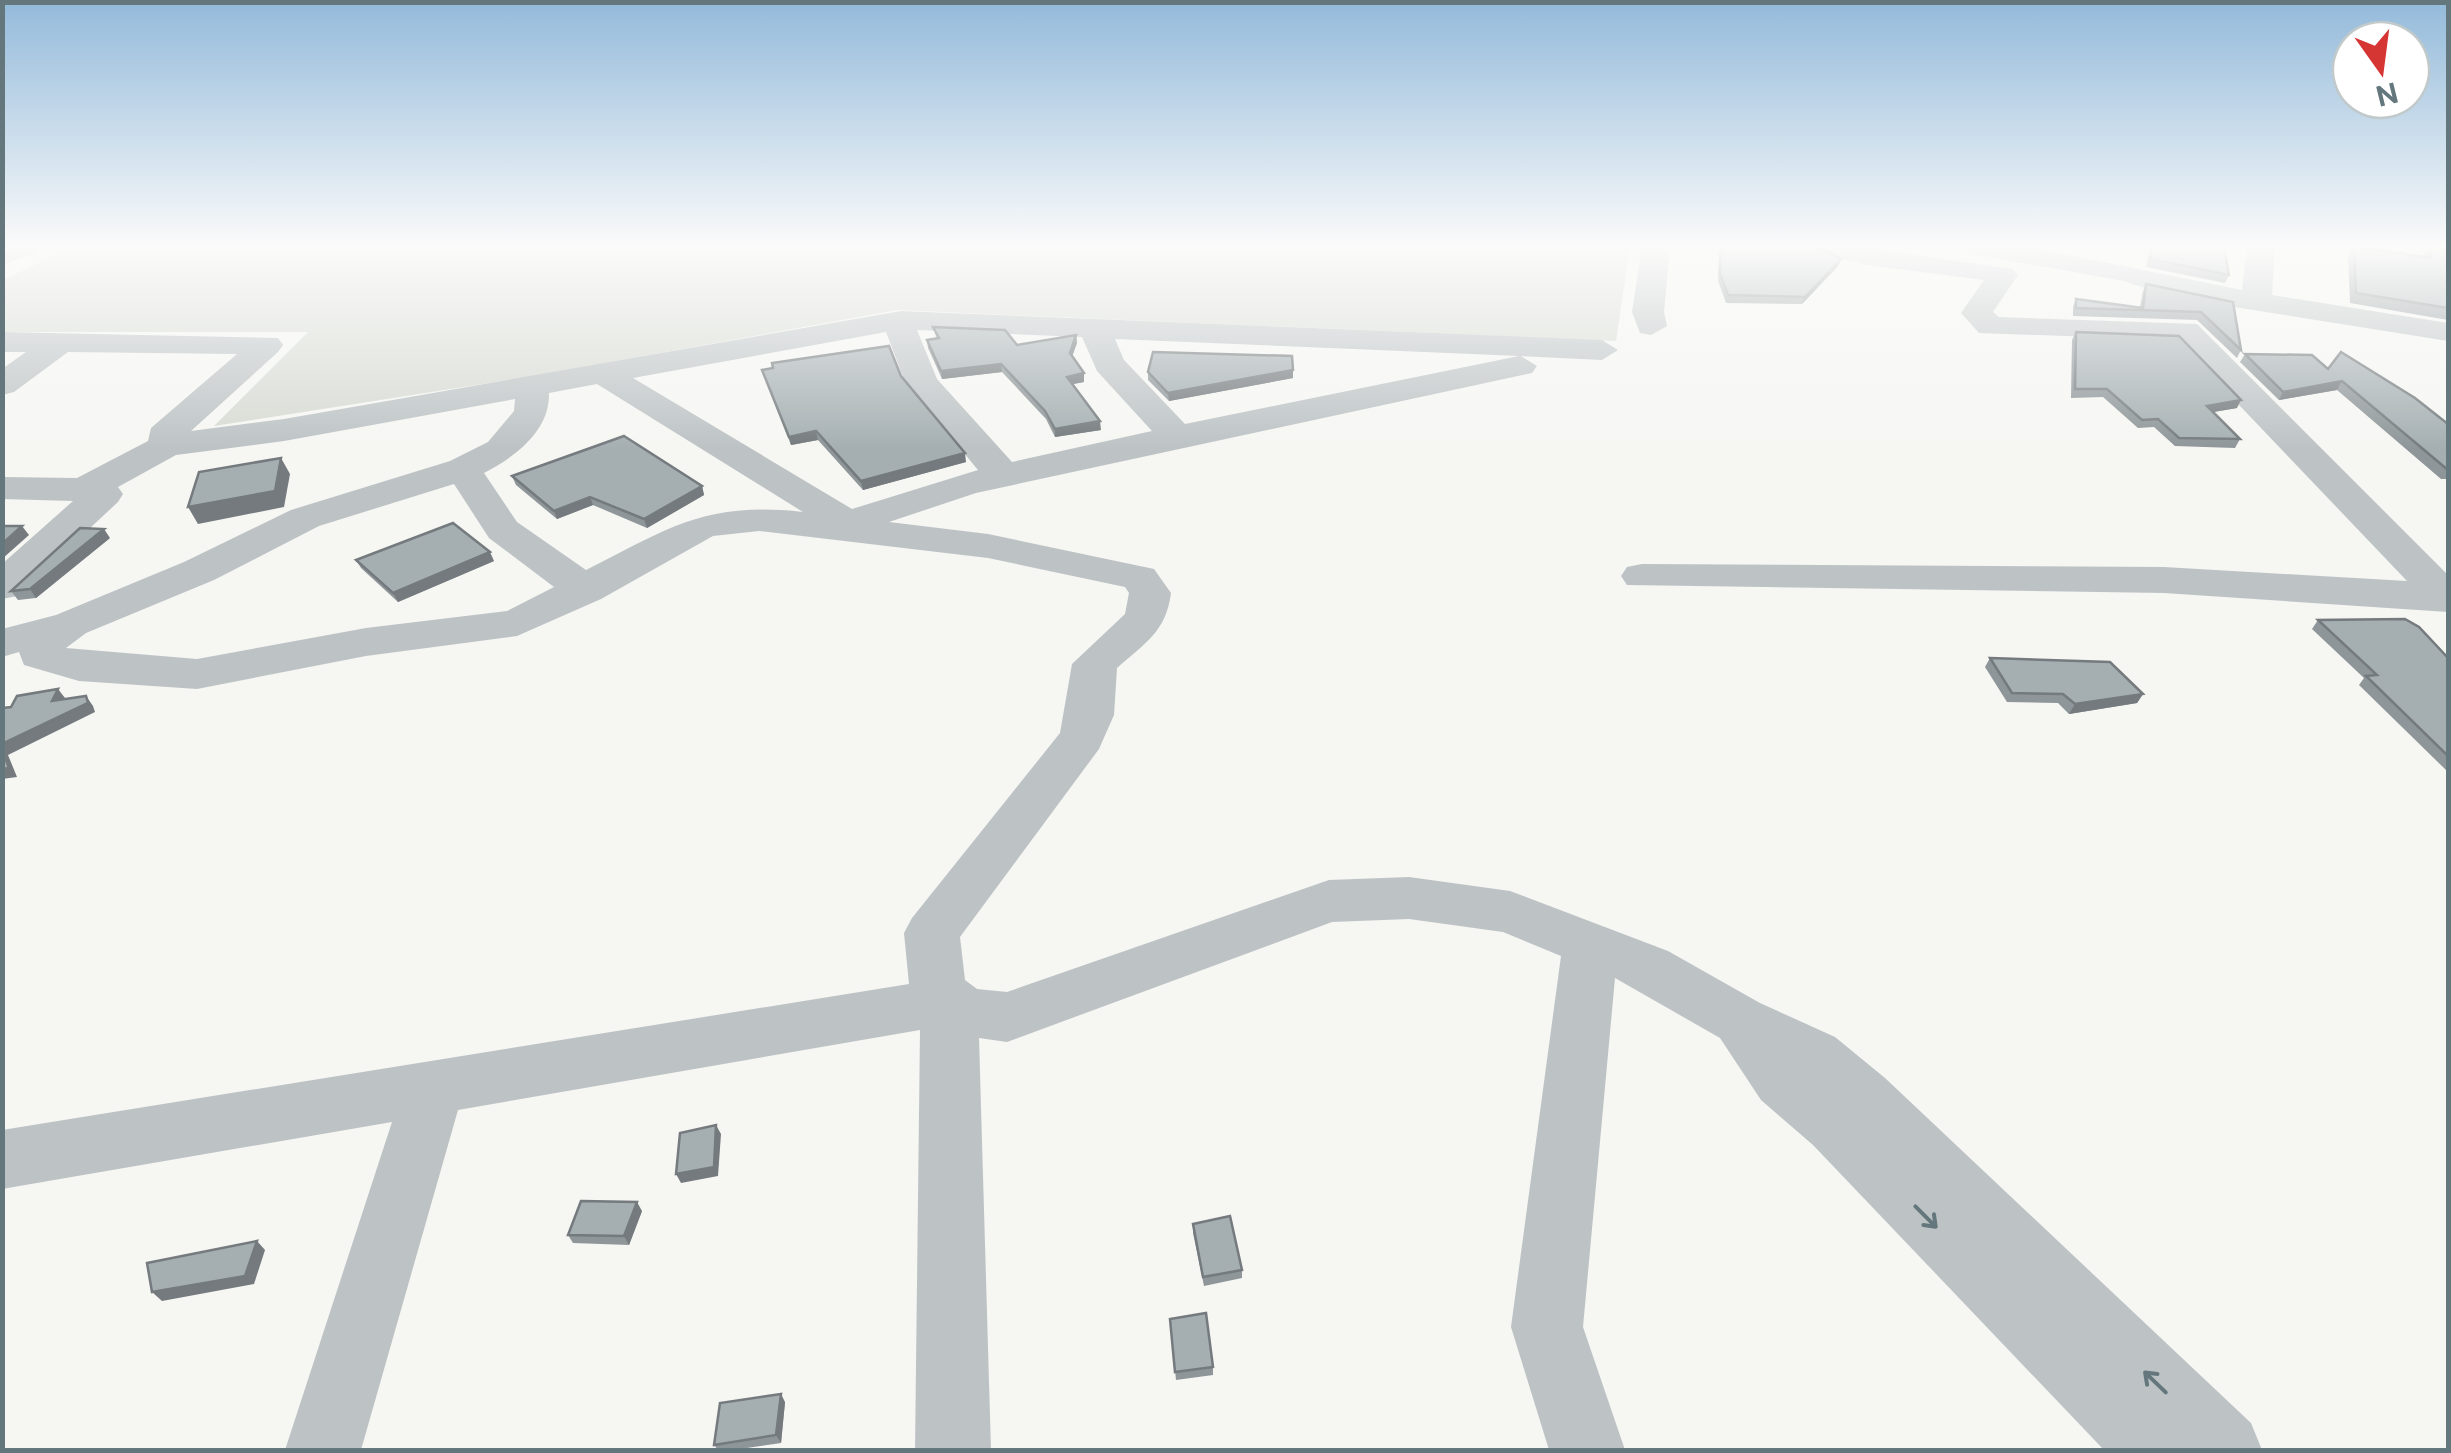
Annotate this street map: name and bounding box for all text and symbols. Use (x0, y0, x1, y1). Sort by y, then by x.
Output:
north arrow (2331, 20, 2431, 120)
text: N (2373, 76, 2402, 113)
one-way arrow (1913, 1205, 1937, 1229)
one-way arrow (2144, 1370, 2168, 1394)

